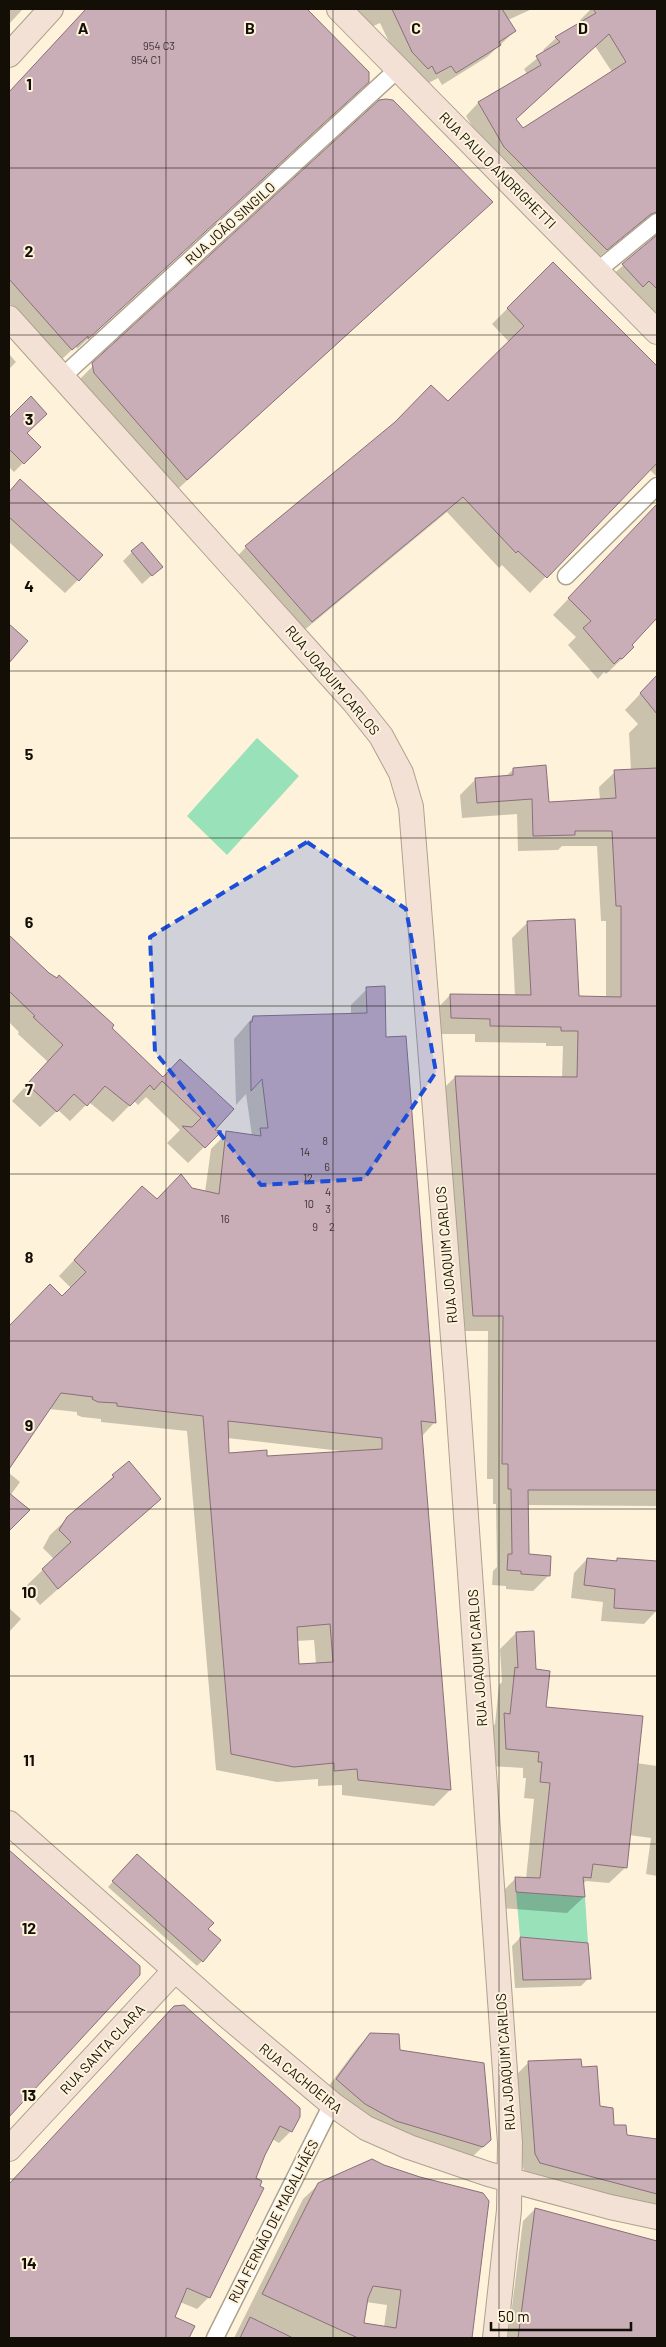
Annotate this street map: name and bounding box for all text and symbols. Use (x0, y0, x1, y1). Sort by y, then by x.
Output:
text: A (78, 18, 89, 37)
text: B (245, 18, 255, 37)
text: C (411, 18, 421, 37)
text: D (578, 18, 588, 37)
house number: 954 C3 (143, 39, 175, 52)
house number: 954 C1 (131, 53, 161, 66)
text: 1 (26, 74, 32, 93)
street label: RUA PAULO ANDRIGHETTI (436, 108, 560, 232)
street label: RUA JOÃO SINGILO (181, 178, 279, 268)
text: 2 (25, 241, 34, 260)
text: 3 (25, 409, 33, 428)
text: 4 (24, 576, 34, 595)
street label: RUA JOAQUIM CARLOS (282, 622, 384, 738)
text: 5 (25, 744, 34, 763)
text: 6 (25, 912, 34, 931)
text: 7 (25, 1079, 33, 1098)
house number: 8 (322, 1134, 328, 1147)
house number: 14 (300, 1145, 310, 1158)
house number: 6 (324, 1160, 330, 1173)
house number: 12 (303, 1171, 313, 1184)
house number: 4 (325, 1185, 331, 1198)
street label: RUA JOAQUIM CARLOS (432, 1186, 460, 1324)
house number: 10 (304, 1197, 314, 1210)
house number: 3 (325, 1202, 331, 1215)
house number: 16 (220, 1212, 230, 1225)
house number: 9 (312, 1220, 318, 1233)
house number: 2 (329, 1220, 335, 1233)
text: 8 (25, 1247, 34, 1266)
text: 9 (25, 1415, 33, 1434)
text: 10 (22, 1582, 36, 1601)
street label: RUA JOAQUIM CARLOS (464, 1589, 490, 1727)
text: 11 (23, 1750, 35, 1769)
text: 12 (22, 1918, 36, 1937)
street label: RUA JOAQUIM CARLOS (492, 1993, 518, 2131)
street label: RUA SANTA CLARA (56, 2000, 148, 2097)
street label: RUA CACHOEIRA (256, 2039, 346, 2117)
text: 13 (22, 2085, 36, 2104)
street label: RUA FERNÃO DE MAGALHÃES (224, 2137, 322, 2305)
text: 14 (21, 2253, 37, 2272)
scale bar (491, 2300, 631, 2332)
text: 50 m (498, 2307, 530, 2325)

